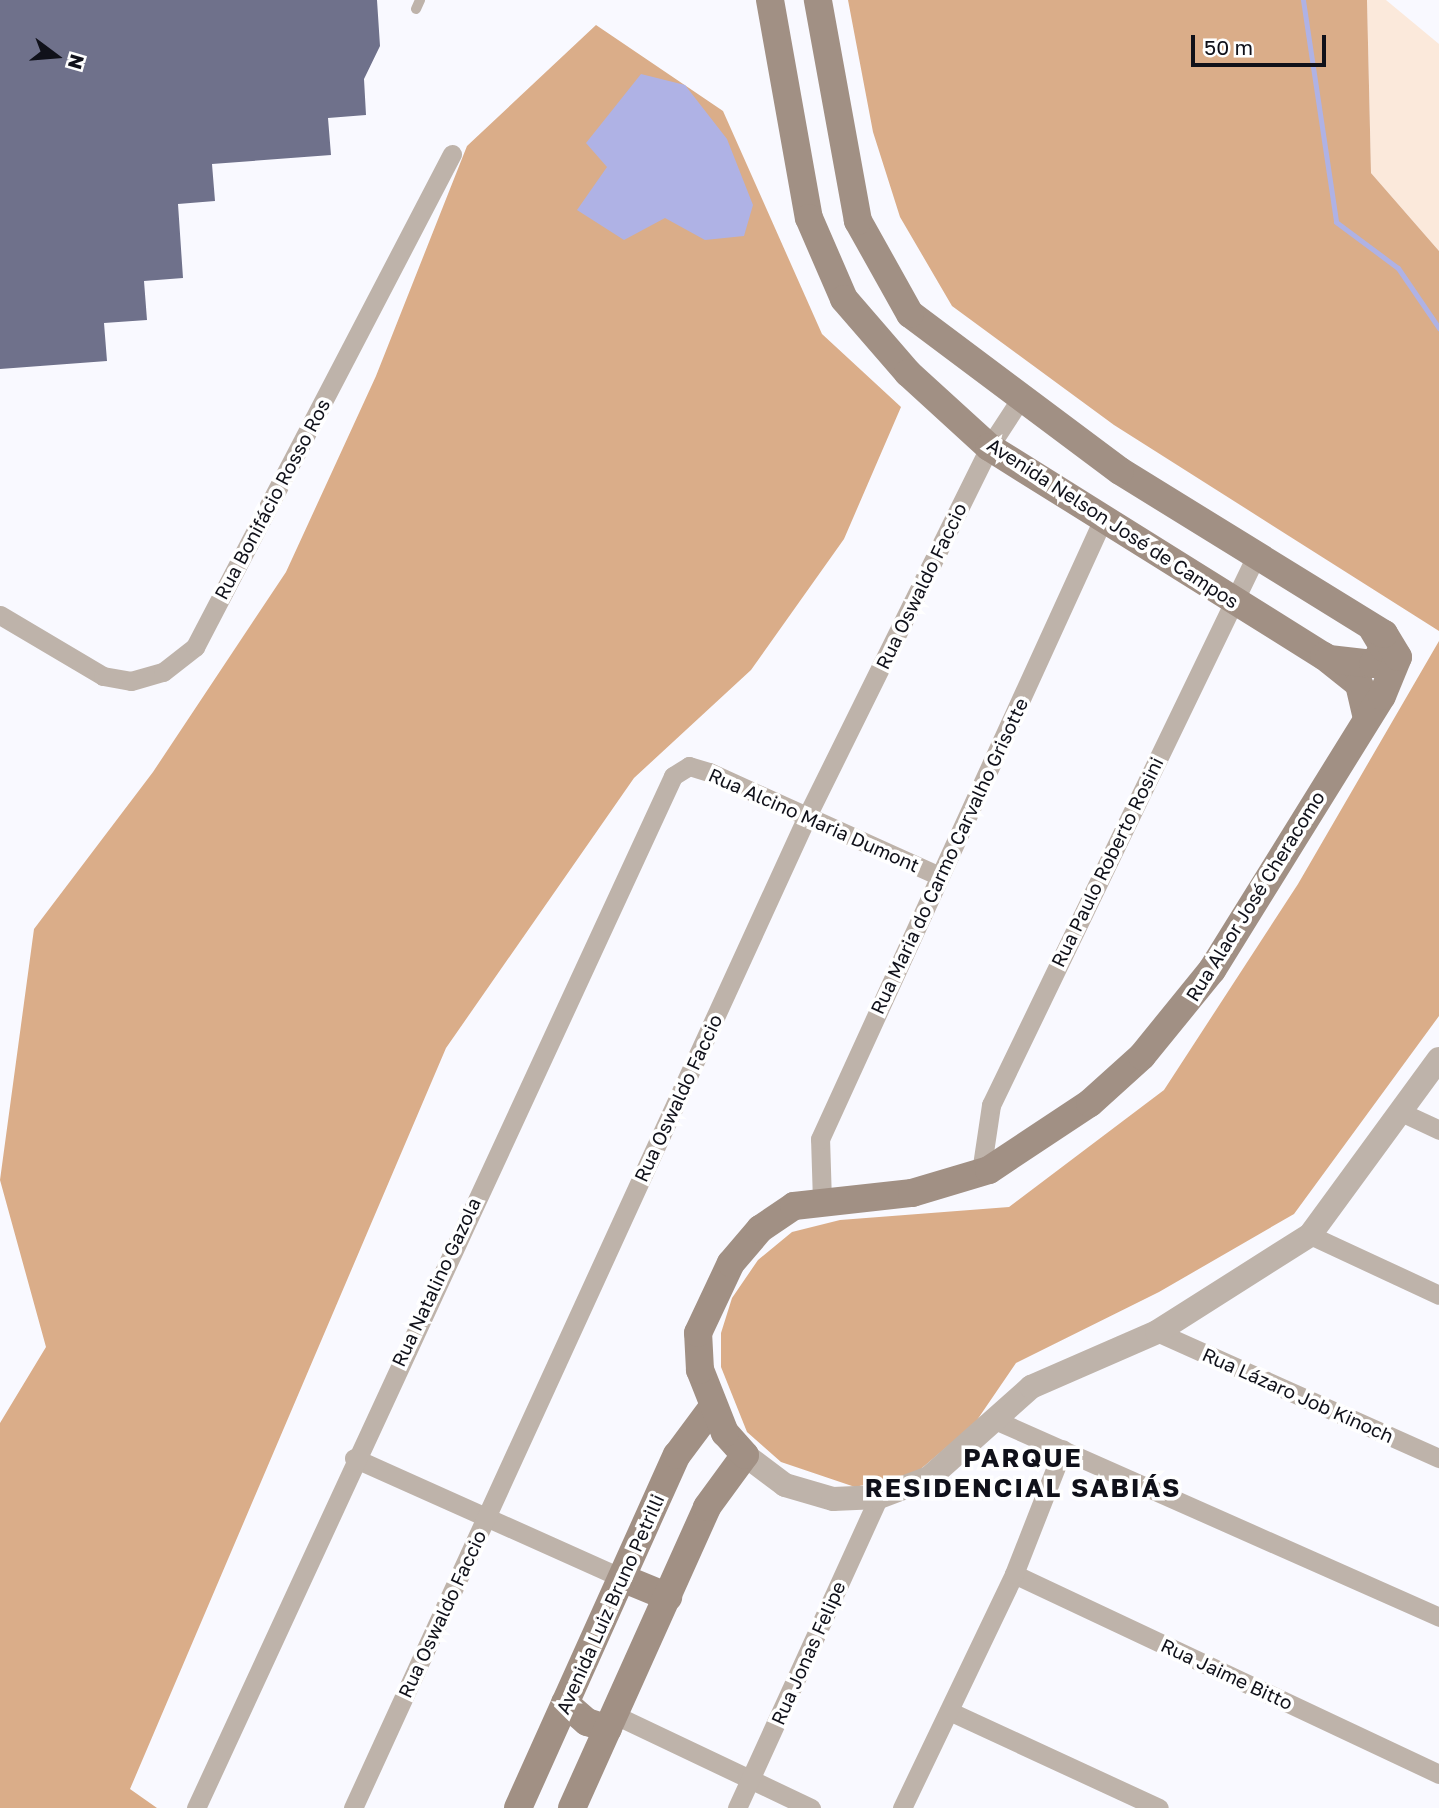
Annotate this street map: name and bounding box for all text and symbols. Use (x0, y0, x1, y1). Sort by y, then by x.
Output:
north arrow (21, 21, 91, 91)
scale bar (1194, 21, 1329, 65)
text: 50 m (1204, 34, 1253, 60)
text: N (64, 52, 90, 72)
street label: Rua Bonifácio Rosso Ros (209, 395, 335, 603)
street label: Avenida Nelson José de Campos (983, 433, 1243, 613)
street label: Rua Oswaldo Faccio (871, 499, 971, 673)
street label: Rua Maria do Carmo Carvalho Grisotte (866, 694, 1032, 1018)
street label: Rua Paulo Roberto Rosini (1046, 753, 1168, 971)
street label: Rua Alcino Maria Dumont (705, 763, 923, 877)
street label: Rua Alaor José Cheracomo (1181, 787, 1329, 1005)
street label: Rua Oswaldo Faccio (629, 1011, 727, 1185)
street label: Rua Natalino Gazola (387, 1194, 485, 1370)
street label: Rua Lázaro Job Kinoch (1199, 1343, 1397, 1447)
district label: PARQUE RESIDENCIAL SABIÁS (867, 1442, 1179, 1504)
street label: Avenida Luiz Bruno Petrilli (551, 1490, 669, 1718)
street label: Rua Oswaldo Faccio (393, 1527, 491, 1701)
street label: Rua Jonas Felipe (766, 1578, 850, 1728)
street label: Rua Jaime Bitto (1158, 1634, 1296, 1714)

